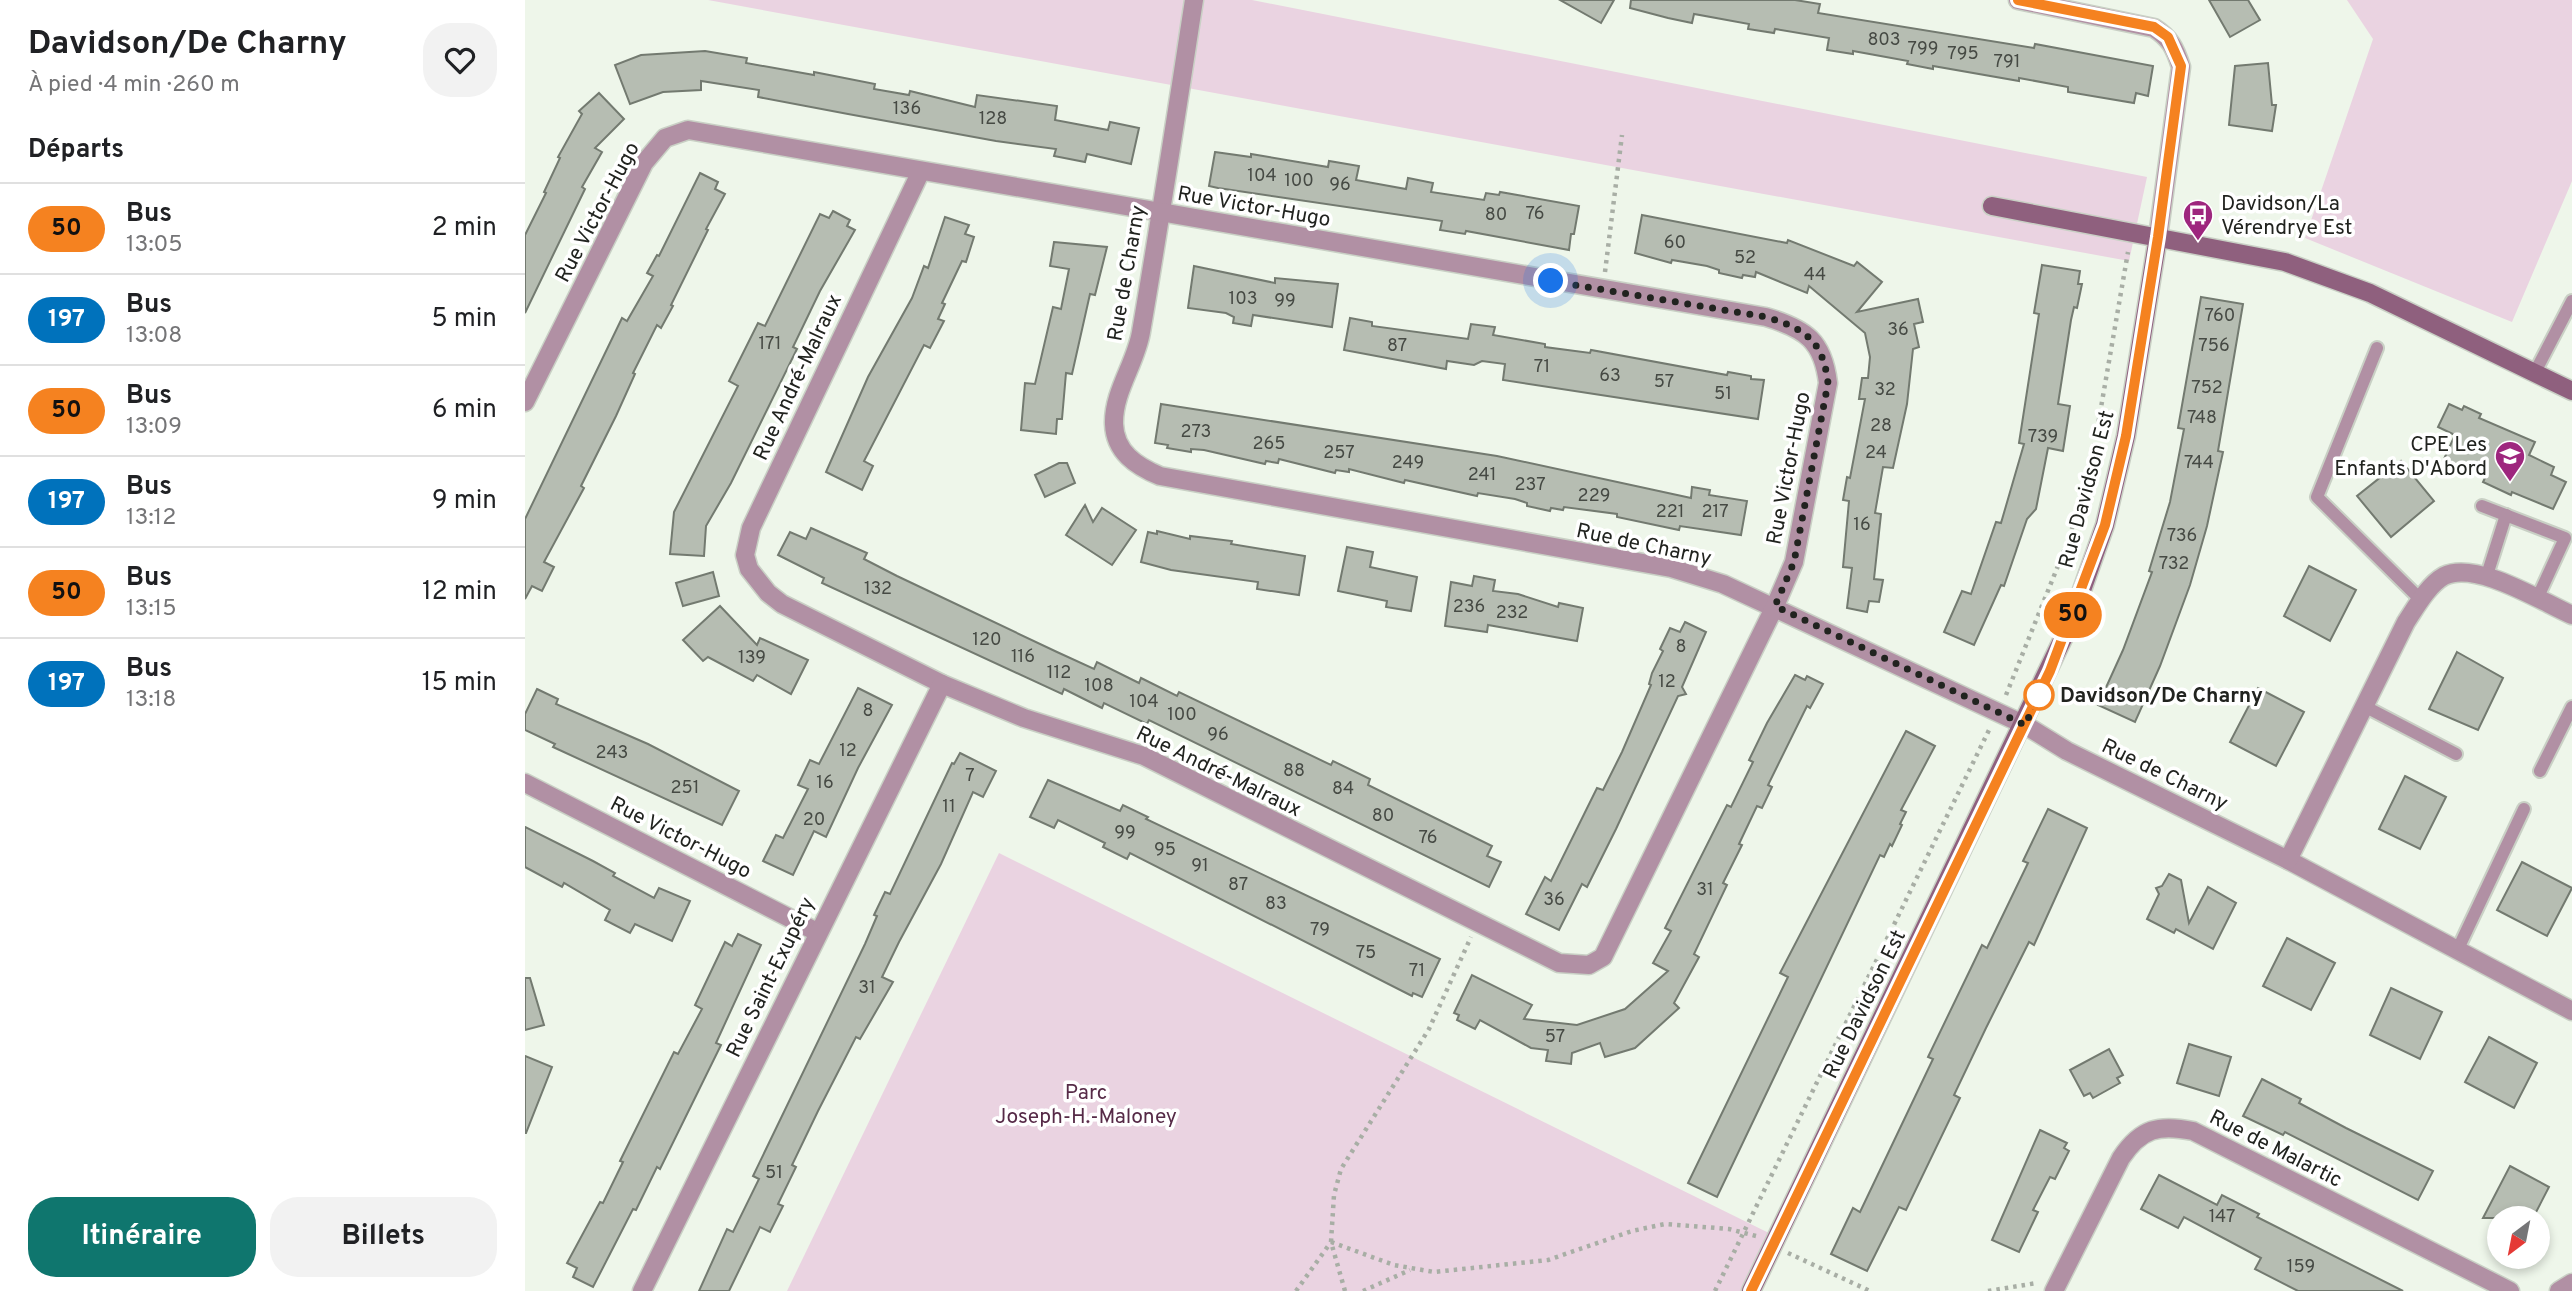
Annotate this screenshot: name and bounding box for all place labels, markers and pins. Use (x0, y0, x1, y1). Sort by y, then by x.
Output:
place label: Davidson/La Vérendrye Est (2221, 191, 2352, 242)
bus stop icon: Davidson/La Vérendrye Est (2181, 198, 2215, 242)
place label: CPE Les Enfants D'Abord (2334, 432, 2487, 483)
school or university icon: CPE Les Enfants D'Abord (2493, 439, 2527, 483)
marker: Davidson/De Charny (2024, 680, 2054, 710)
place label: Davidson/De Charny (2060, 683, 2263, 710)

